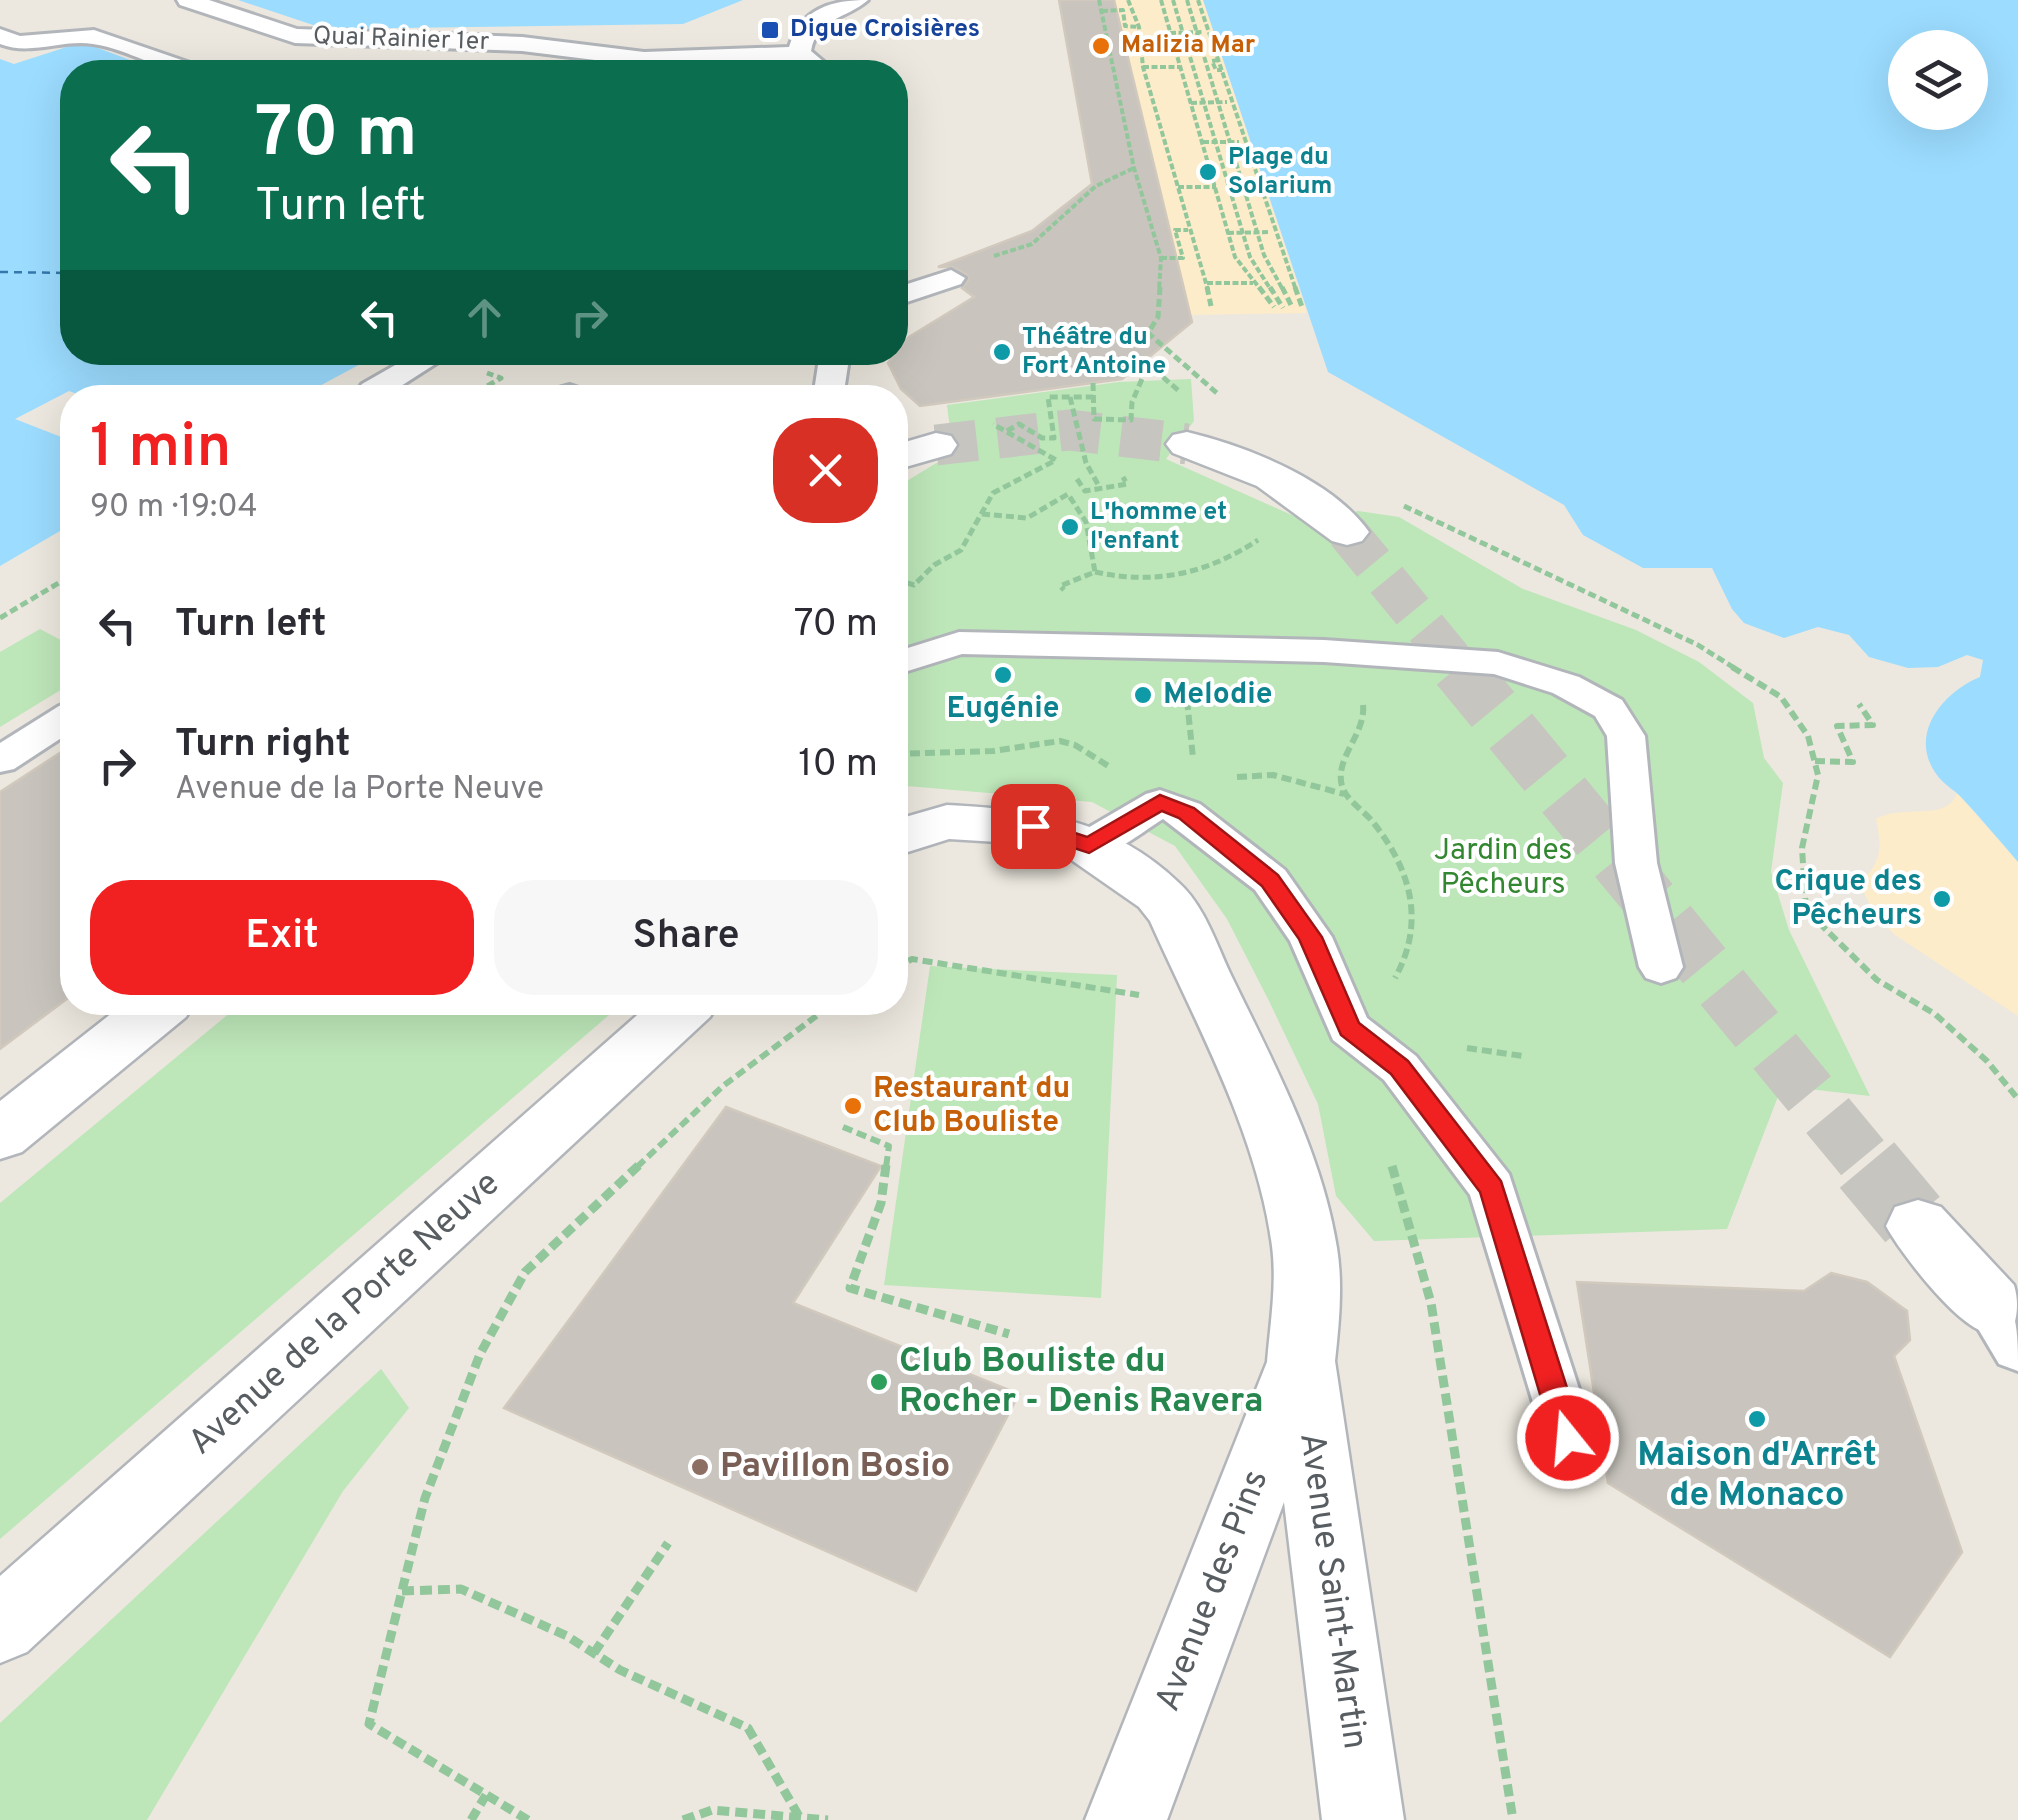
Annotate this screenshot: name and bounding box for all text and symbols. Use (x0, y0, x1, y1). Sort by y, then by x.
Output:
place label: Digue Croisières (790, 14, 980, 46)
marker: Digue Croisières (759, 19, 781, 41)
street label: Quai Rainier 1er (312, 21, 490, 59)
place label: Malizia Mar (1121, 30, 1256, 62)
map controls (1888, 30, 1988, 130)
button: layers (1888, 30, 1988, 130)
marker: Malizia Mar (1090, 35, 1112, 57)
text: 70 m (255, 92, 418, 181)
icon: left (90, 100, 220, 230)
place label: Plage du Solarium (1228, 142, 1332, 203)
marker: Plage du Solarium (1197, 161, 1219, 183)
text: Turn left (255, 179, 426, 236)
icon: left (352, 290, 407, 345)
icon: ahead (457, 290, 512, 345)
icon: right (562, 290, 617, 345)
place label: Théâtre du Fort Antoine (1022, 322, 1166, 383)
marker: Théâtre du Fort Antoine (991, 341, 1013, 363)
text: 1 min (90, 412, 231, 488)
button: close (773, 418, 878, 523)
text: 90 m · 19:04 (90, 488, 258, 528)
place label: L'homme et l'enfant (1090, 497, 1227, 558)
marker: L'homme et l'enfant (1059, 516, 1081, 538)
icon: left (90, 598, 145, 653)
text: Turn left (175, 601, 327, 650)
text: 70 m (794, 601, 878, 650)
marker: Eugénie (992, 664, 1014, 686)
place label: Melodie (1163, 677, 1272, 714)
marker: Melodie (1132, 684, 1154, 706)
place label: Eugénie (947, 691, 1059, 728)
text: Turn right (175, 721, 350, 770)
icon: right (90, 738, 145, 793)
text: 10 m (798, 741, 878, 790)
text: Avenue de la Porte Neuve (175, 770, 544, 810)
pin (991, 784, 1076, 869)
icon: arrive (1006, 799, 1061, 854)
park label: Jardin des Pêcheurs (1434, 833, 1572, 904)
place label: Crique des Pêcheurs (1774, 864, 1922, 935)
button: Exit (90, 880, 474, 995)
button: Share (494, 880, 878, 995)
marker: Crique des Pêcheurs (1931, 888, 1953, 910)
place label: Restaurant du Club Bouliste (873, 1071, 1070, 1142)
marker: Restaurant du Club Bouliste (842, 1095, 864, 1117)
street label: Avenue de la Porte Neuve (180, 1163, 510, 1465)
place label: Club Bouliste du Rocher - Denis Ravera (899, 1340, 1264, 1424)
marker: Club Bouliste du Rocher - Denis Ravera (868, 1371, 890, 1393)
position arrow (1516, 1386, 1620, 1490)
marker: Maison d'Arrêt de Monaco (1746, 1408, 1768, 1430)
street label: Avenue Saint-Martin (1288, 1430, 1376, 1752)
place label: Maison d'Arrêt de Monaco (1637, 1434, 1877, 1518)
place label: Pavillon Bosio (720, 1445, 950, 1489)
marker: Pavillon Bosio (689, 1456, 711, 1478)
street label: Avenue des Pins (1147, 1464, 1279, 1718)

